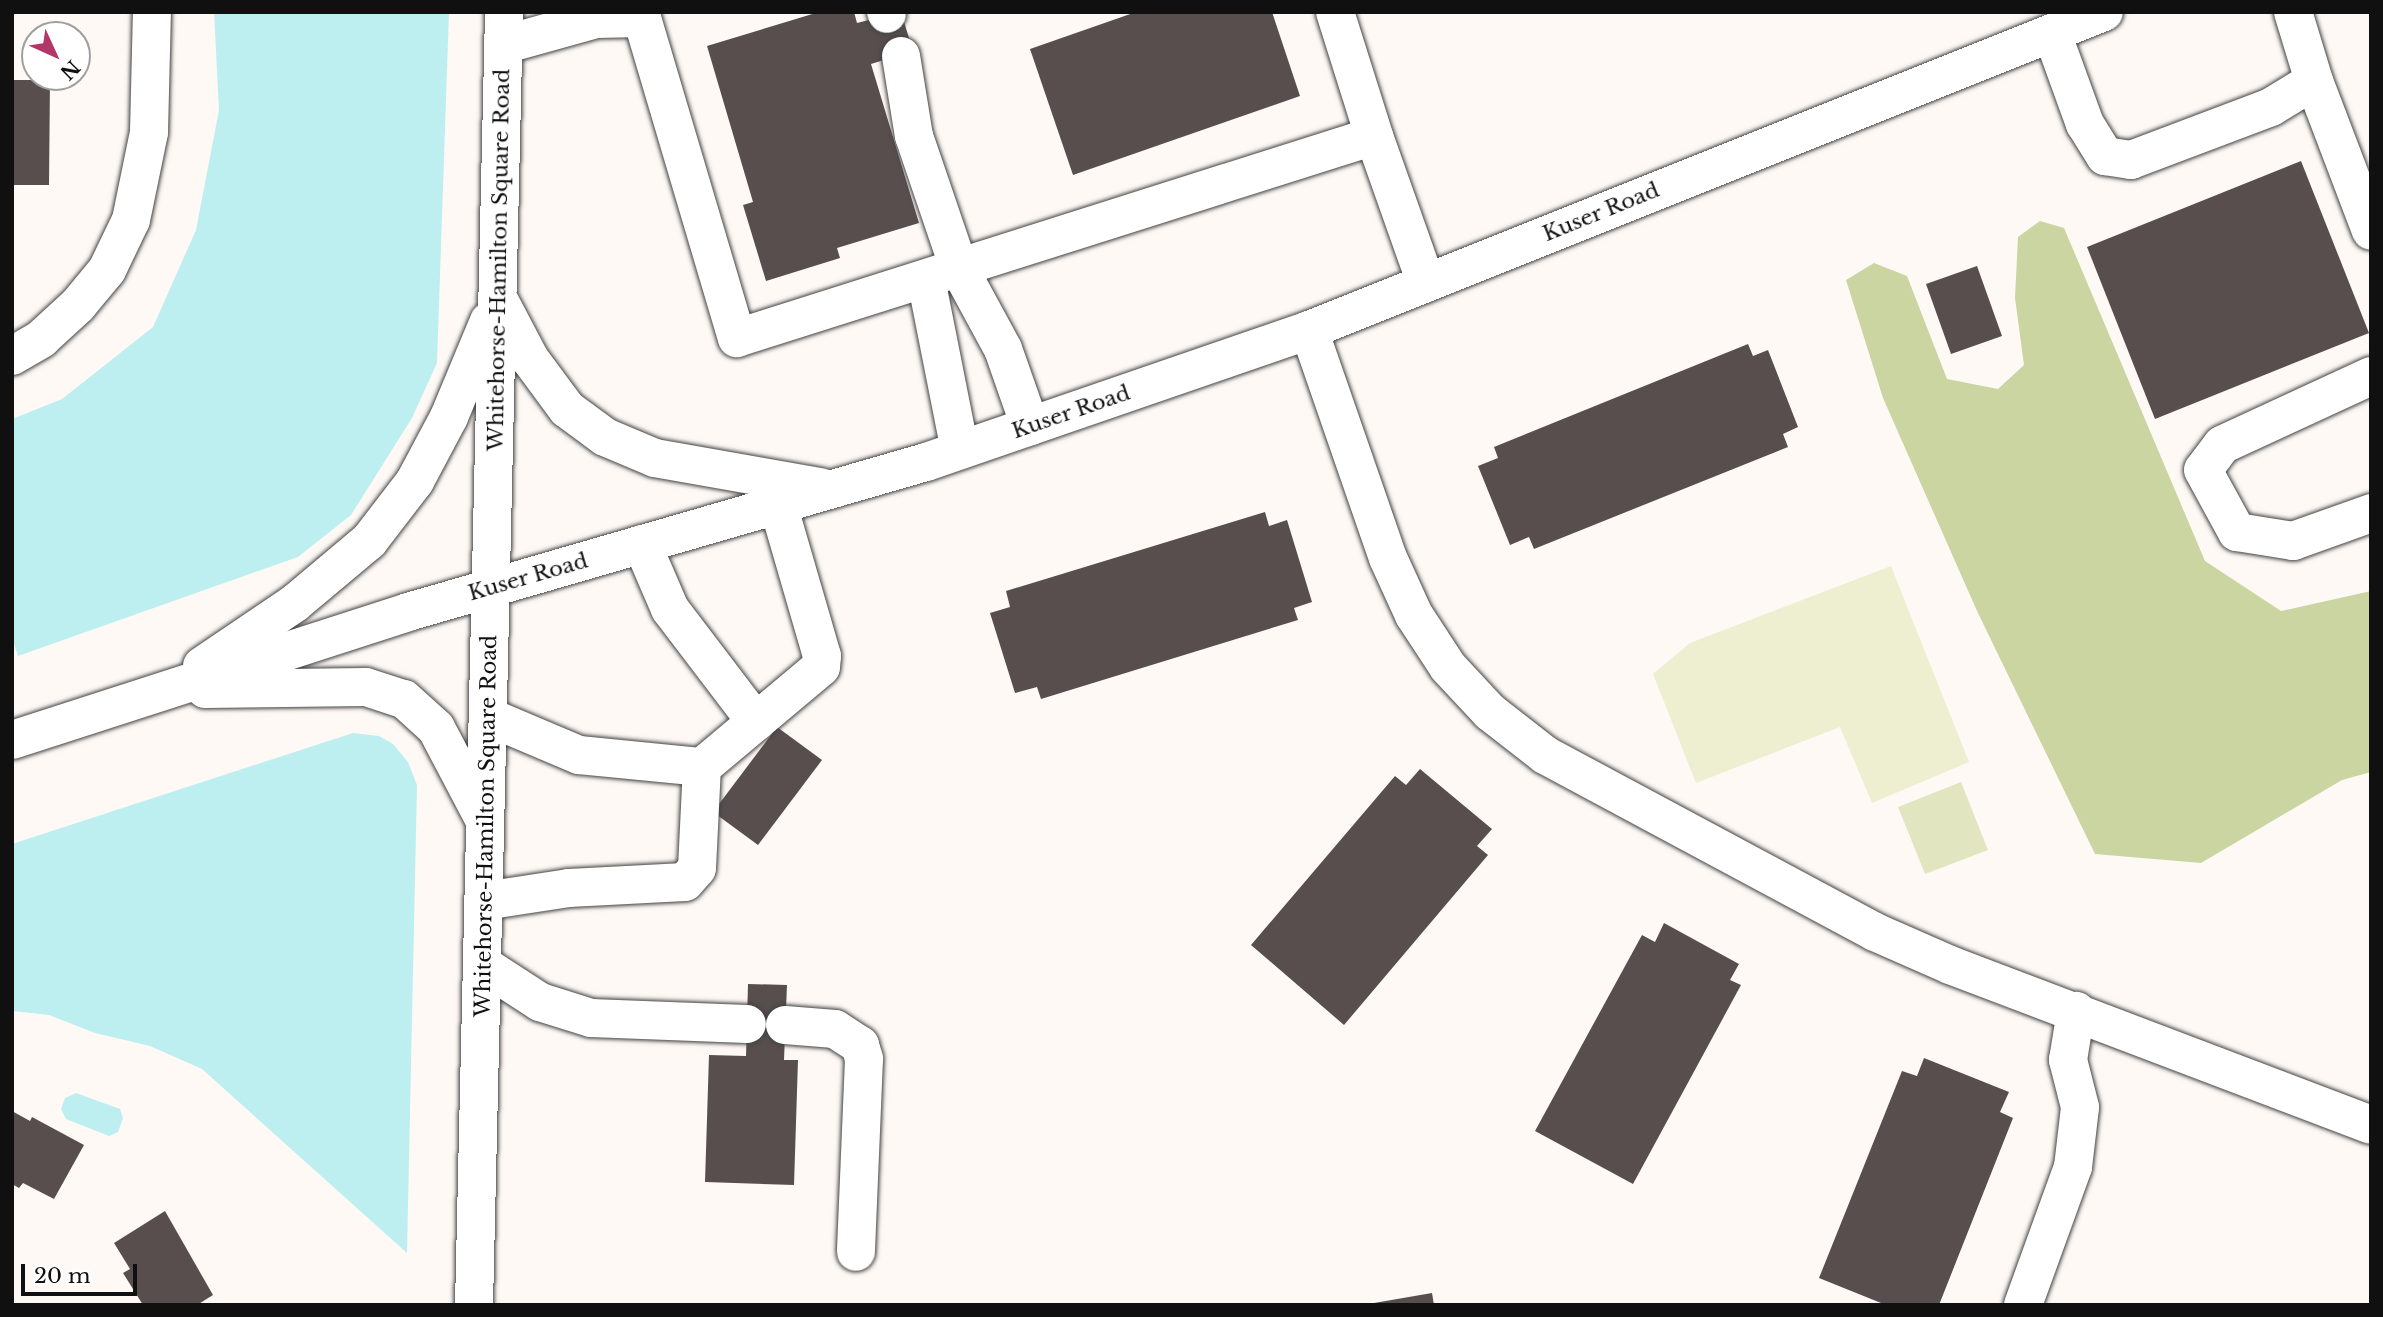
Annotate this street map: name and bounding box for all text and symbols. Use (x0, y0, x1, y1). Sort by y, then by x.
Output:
north arrow (21, 21, 91, 91)
text: N (55, 55, 84, 84)
street label: Whitehorse-Hamilton Square Road (483, 69, 515, 451)
street label: Kuser Road (1539, 177, 1663, 247)
street label: Kuser Road (1008, 380, 1134, 444)
street label: Kuser Road (465, 548, 591, 606)
street label: Whitehorse-Hamilton Square Road (470, 635, 502, 1017)
scale bar (24, 1250, 140, 1294)
text: 20 m (34, 1263, 91, 1289)

